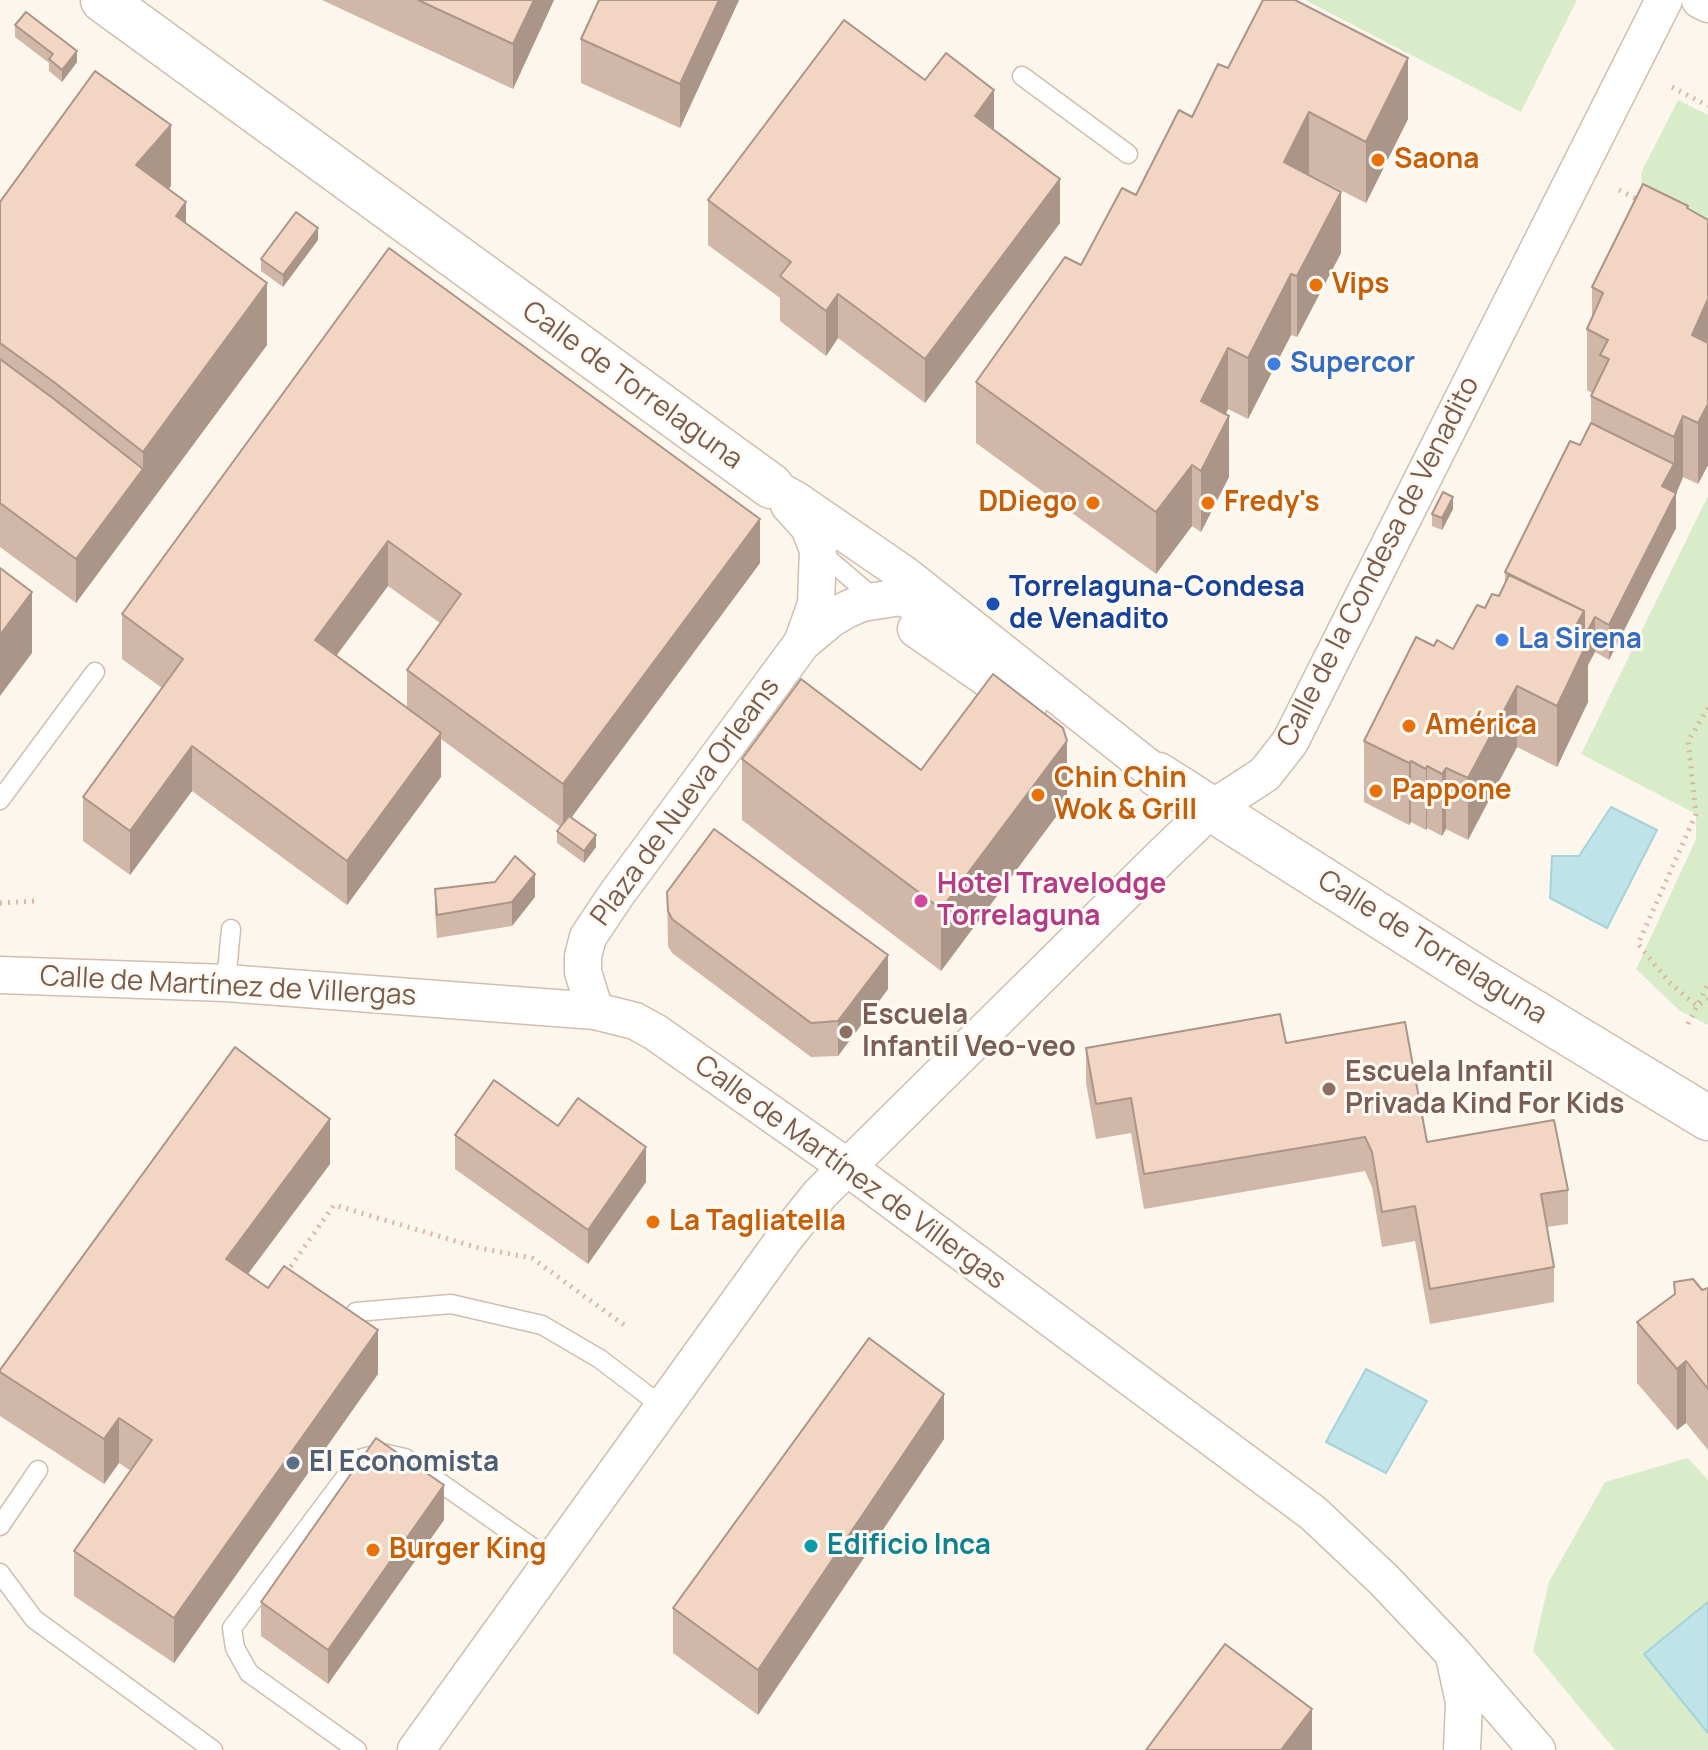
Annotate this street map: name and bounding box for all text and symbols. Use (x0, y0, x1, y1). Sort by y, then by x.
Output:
place label: Saona (1394, 143, 1479, 177)
marker: Saona (1369, 151, 1387, 169)
place label: Vips (1332, 268, 1389, 302)
marker: Vips (1307, 276, 1325, 294)
street label: Calle de Torrelaguna (515, 295, 749, 477)
place label: Supercor (1290, 347, 1415, 381)
marker: Supercor (1265, 355, 1283, 373)
street label: Calle de la Condesa de Venadito (1271, 371, 1487, 753)
place label: DDiego (979, 486, 1077, 520)
place label: Fredy's (1224, 486, 1320, 520)
marker: DDiego (1084, 494, 1102, 512)
marker: Fredy's (1199, 494, 1217, 512)
place label: Torrelaguna-Condesa de Venadito (1009, 571, 1305, 637)
marker: Torrelaguna-Condesa de Venadito (984, 595, 1002, 613)
place label: La Sirena (1518, 623, 1642, 657)
marker: La Sirena (1493, 631, 1511, 649)
street label: Plaza de Nueva Orleans (585, 671, 787, 933)
place label: América (1425, 709, 1537, 743)
marker: América (1400, 717, 1418, 735)
place label: Chin Chin Wok & Grill (1054, 762, 1197, 828)
place label: Pappone (1392, 774, 1512, 808)
marker: Pappone (1367, 782, 1385, 800)
marker: Chin Chin Wok & Grill (1029, 786, 1047, 804)
street label: Calle de Torrelaguna (1311, 864, 1553, 1032)
place label: Hotel Travelodge Torrelaguna (937, 868, 1166, 934)
marker: Hotel Travelodge Torrelaguna (912, 892, 930, 910)
street label: Calle de Martínez de Villergas (39, 960, 417, 1014)
place label: Escuela Infantil Veo-veo (862, 999, 1076, 1065)
marker: Escuela Infantil Veo-veo (837, 1023, 855, 1041)
street label: Calle de Martínez de Villergas (688, 1049, 1012, 1297)
place label: Escuela Infantil Privada Kind For Kids (1345, 1056, 1625, 1122)
marker: Escuela Infantil Privada Kind For Kids (1320, 1080, 1338, 1098)
place label: La Tagliatella (669, 1205, 846, 1239)
marker: La Tagliatella (644, 1213, 662, 1231)
place label: El Economista (309, 1446, 499, 1480)
marker: El Economista (284, 1454, 302, 1472)
place label: Edificio Inca (827, 1529, 991, 1563)
place label: Burger King (389, 1533, 546, 1567)
marker: Edificio Inca (802, 1537, 820, 1555)
marker: Burger King (364, 1541, 382, 1559)

